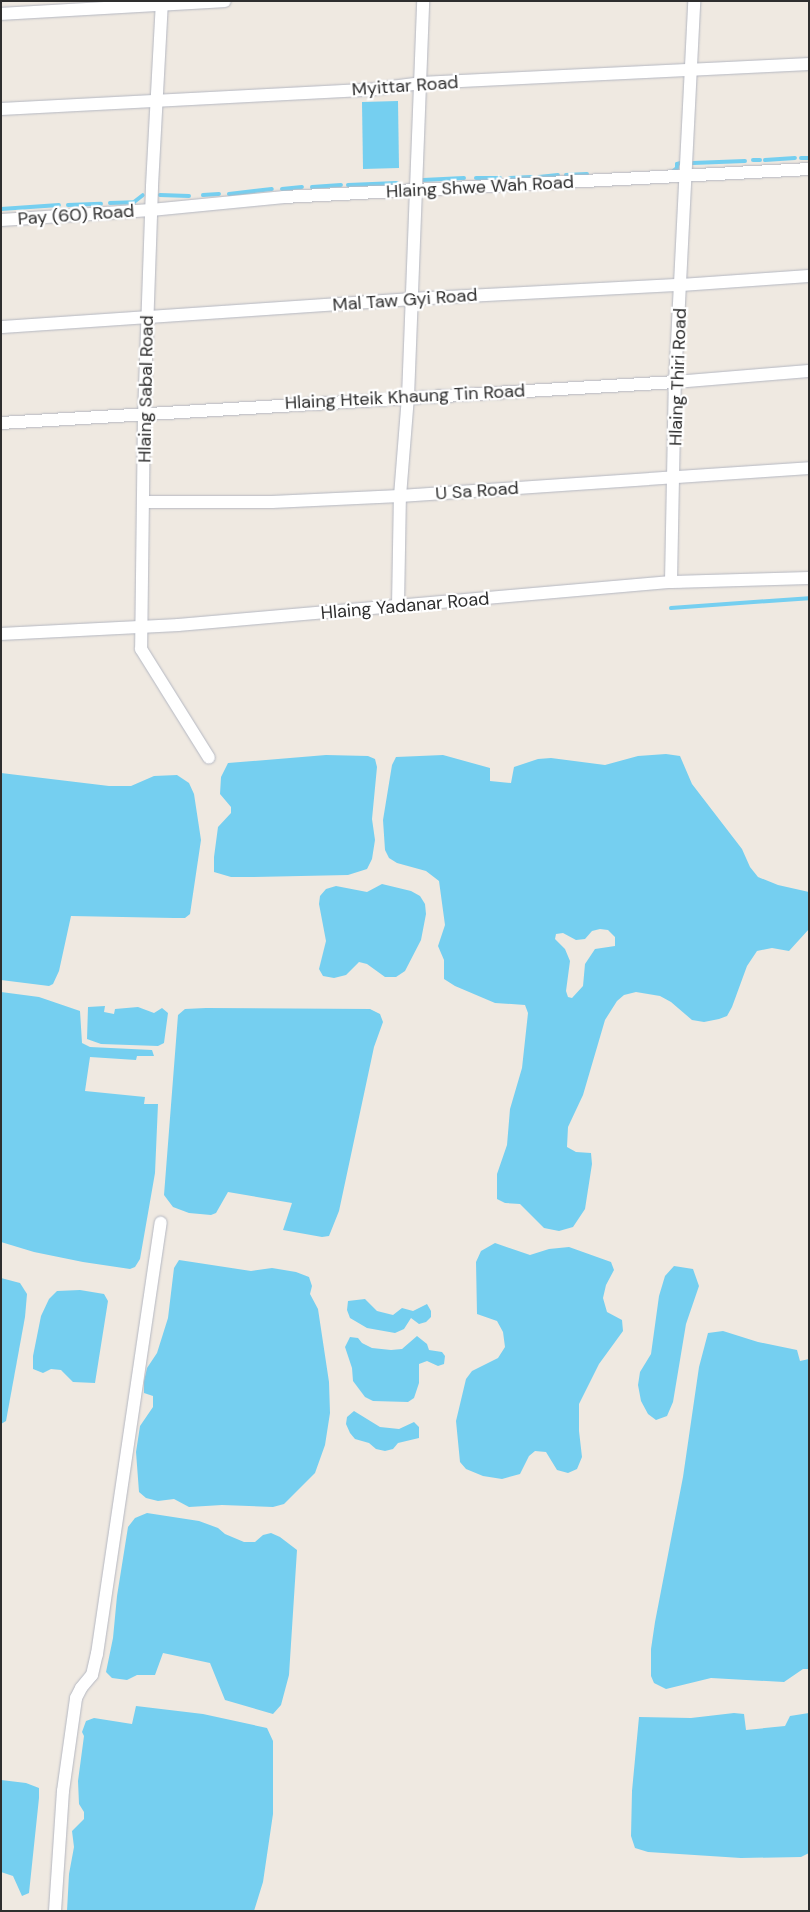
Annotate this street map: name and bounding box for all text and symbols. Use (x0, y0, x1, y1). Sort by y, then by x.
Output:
street label: Myittar Road (351, 72, 459, 100)
street label: Hlaing Shwe Wah Road (386, 171, 574, 203)
street label: Pay (60) Road (17, 200, 135, 230)
street label: Mal Taw Gyi Road (332, 284, 478, 316)
street label: Hlaing Thiri Road (665, 308, 691, 446)
street label: Hlaing Sabal Road (134, 315, 158, 463)
street label: Hlaing Hteik Khaung Tin Road (284, 380, 526, 414)
street label: U Sa Road (435, 477, 519, 505)
street label: Hlaing Yadanar Road (320, 588, 490, 624)

